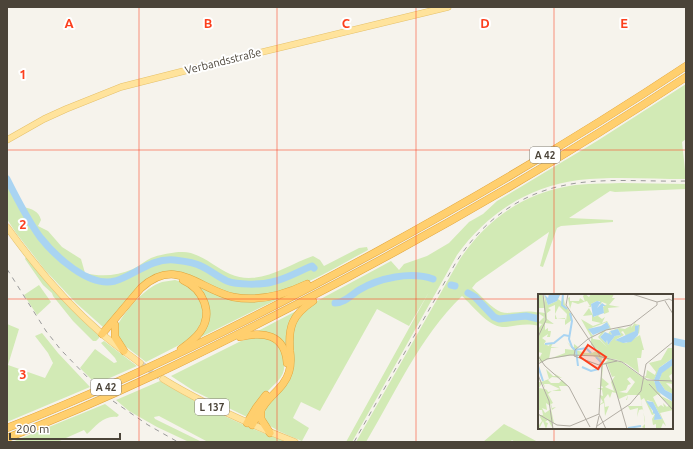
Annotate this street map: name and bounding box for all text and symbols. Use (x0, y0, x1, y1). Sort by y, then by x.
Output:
text: A (64, 16, 74, 30)
text: B (204, 16, 213, 30)
text: C (342, 16, 351, 30)
text: D (480, 16, 490, 30)
text: E (620, 16, 628, 30)
street label: Verbandsstraße (184, 46, 262, 76)
text: 1 (19, 67, 27, 81)
road number: A 42 (530, 147, 560, 163)
text: 2 (19, 217, 27, 231)
inset map (538, 294, 673, 429)
text: 3 (19, 367, 27, 381)
road number: A 42 (91, 379, 121, 395)
road number: L 137 (195, 399, 229, 415)
scale bar (10, 415, 120, 441)
text: 200 m (16, 422, 49, 435)

